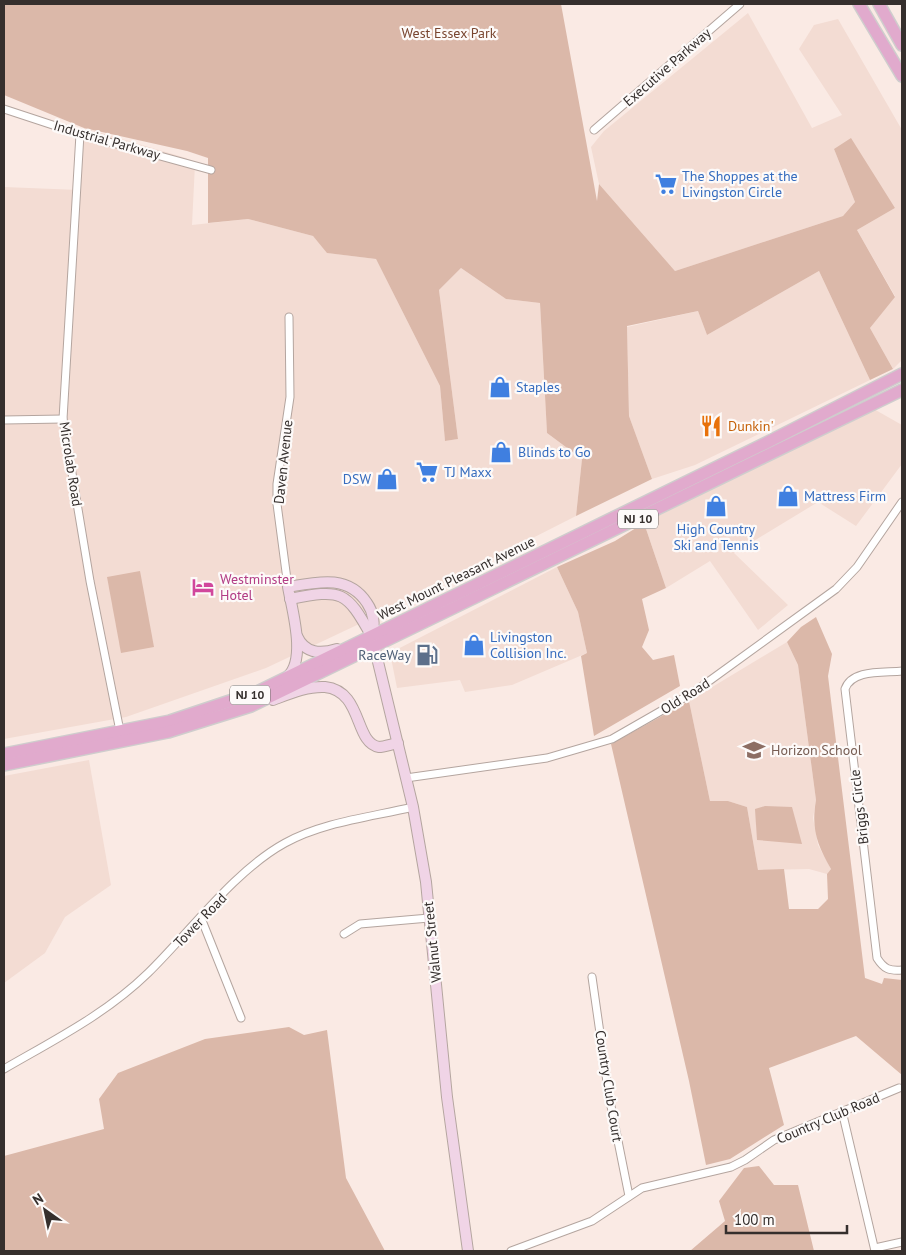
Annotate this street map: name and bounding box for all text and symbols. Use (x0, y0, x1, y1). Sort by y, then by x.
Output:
park label: West Essex Park (402, 24, 497, 42)
street label: Executive Parkway (619, 24, 715, 110)
street label: Industrial Parkway (52, 116, 163, 164)
place label: The Shoppes at the Livingston Circle (682, 167, 798, 201)
supermarket icon: The Shoppes at the Livingston Circle (653, 171, 679, 197)
shop icon: Staples (487, 374, 513, 400)
place label: Staples (516, 378, 560, 396)
restaurant icon: Dunkin' (698, 413, 724, 439)
place label: Dunkin' (728, 417, 774, 435)
street label: Daven Avenue (270, 419, 296, 505)
street label: Microlab Road (55, 420, 87, 508)
shop icon: Blinds to Go (488, 439, 514, 465)
place label: Blinds to Go (518, 443, 591, 461)
supermarket icon: TJ Maxx (414, 459, 440, 485)
place label: TJ Maxx (444, 463, 492, 481)
shop icon: DSW (374, 466, 400, 492)
place label: DSW (343, 470, 371, 488)
shop icon: Mattress Firm (775, 483, 801, 509)
place label: Mattress Firm (804, 487, 886, 505)
shop icon: High Country Ski and Tennis (703, 493, 729, 519)
road number: NJ 10 (618, 509, 658, 528)
place label: High Country Ski and Tennis (673, 520, 759, 554)
street label: West Mount Pleasant Avenue (374, 532, 538, 624)
place label: Westminster Hotel (220, 570, 294, 604)
hotel icon: Westminster Hotel (190, 574, 216, 600)
place label: Livingston Collision Inc. (490, 628, 567, 662)
shop icon: Livingston Collision Inc. (461, 632, 487, 658)
fuel station icon: RaceWay (414, 642, 440, 668)
place label: RaceWay (358, 646, 411, 664)
street label: Old Road (657, 674, 713, 718)
road number: NJ 10 (230, 686, 270, 704)
school or university icon: Horizon School (741, 737, 767, 763)
place label: Horizon School (771, 741, 862, 759)
street label: Briggs Circle (845, 768, 873, 846)
street label: Tower Road (170, 889, 230, 951)
street label: Walnut Street (419, 900, 445, 983)
street label: Country Club Court (591, 1029, 627, 1143)
street label: Country Club Road (774, 1088, 882, 1148)
north arrow (20, 1185, 70, 1235)
text: N (29, 1189, 47, 1209)
scale bar (726, 1202, 847, 1234)
text: 100 m (734, 1210, 775, 1229)

